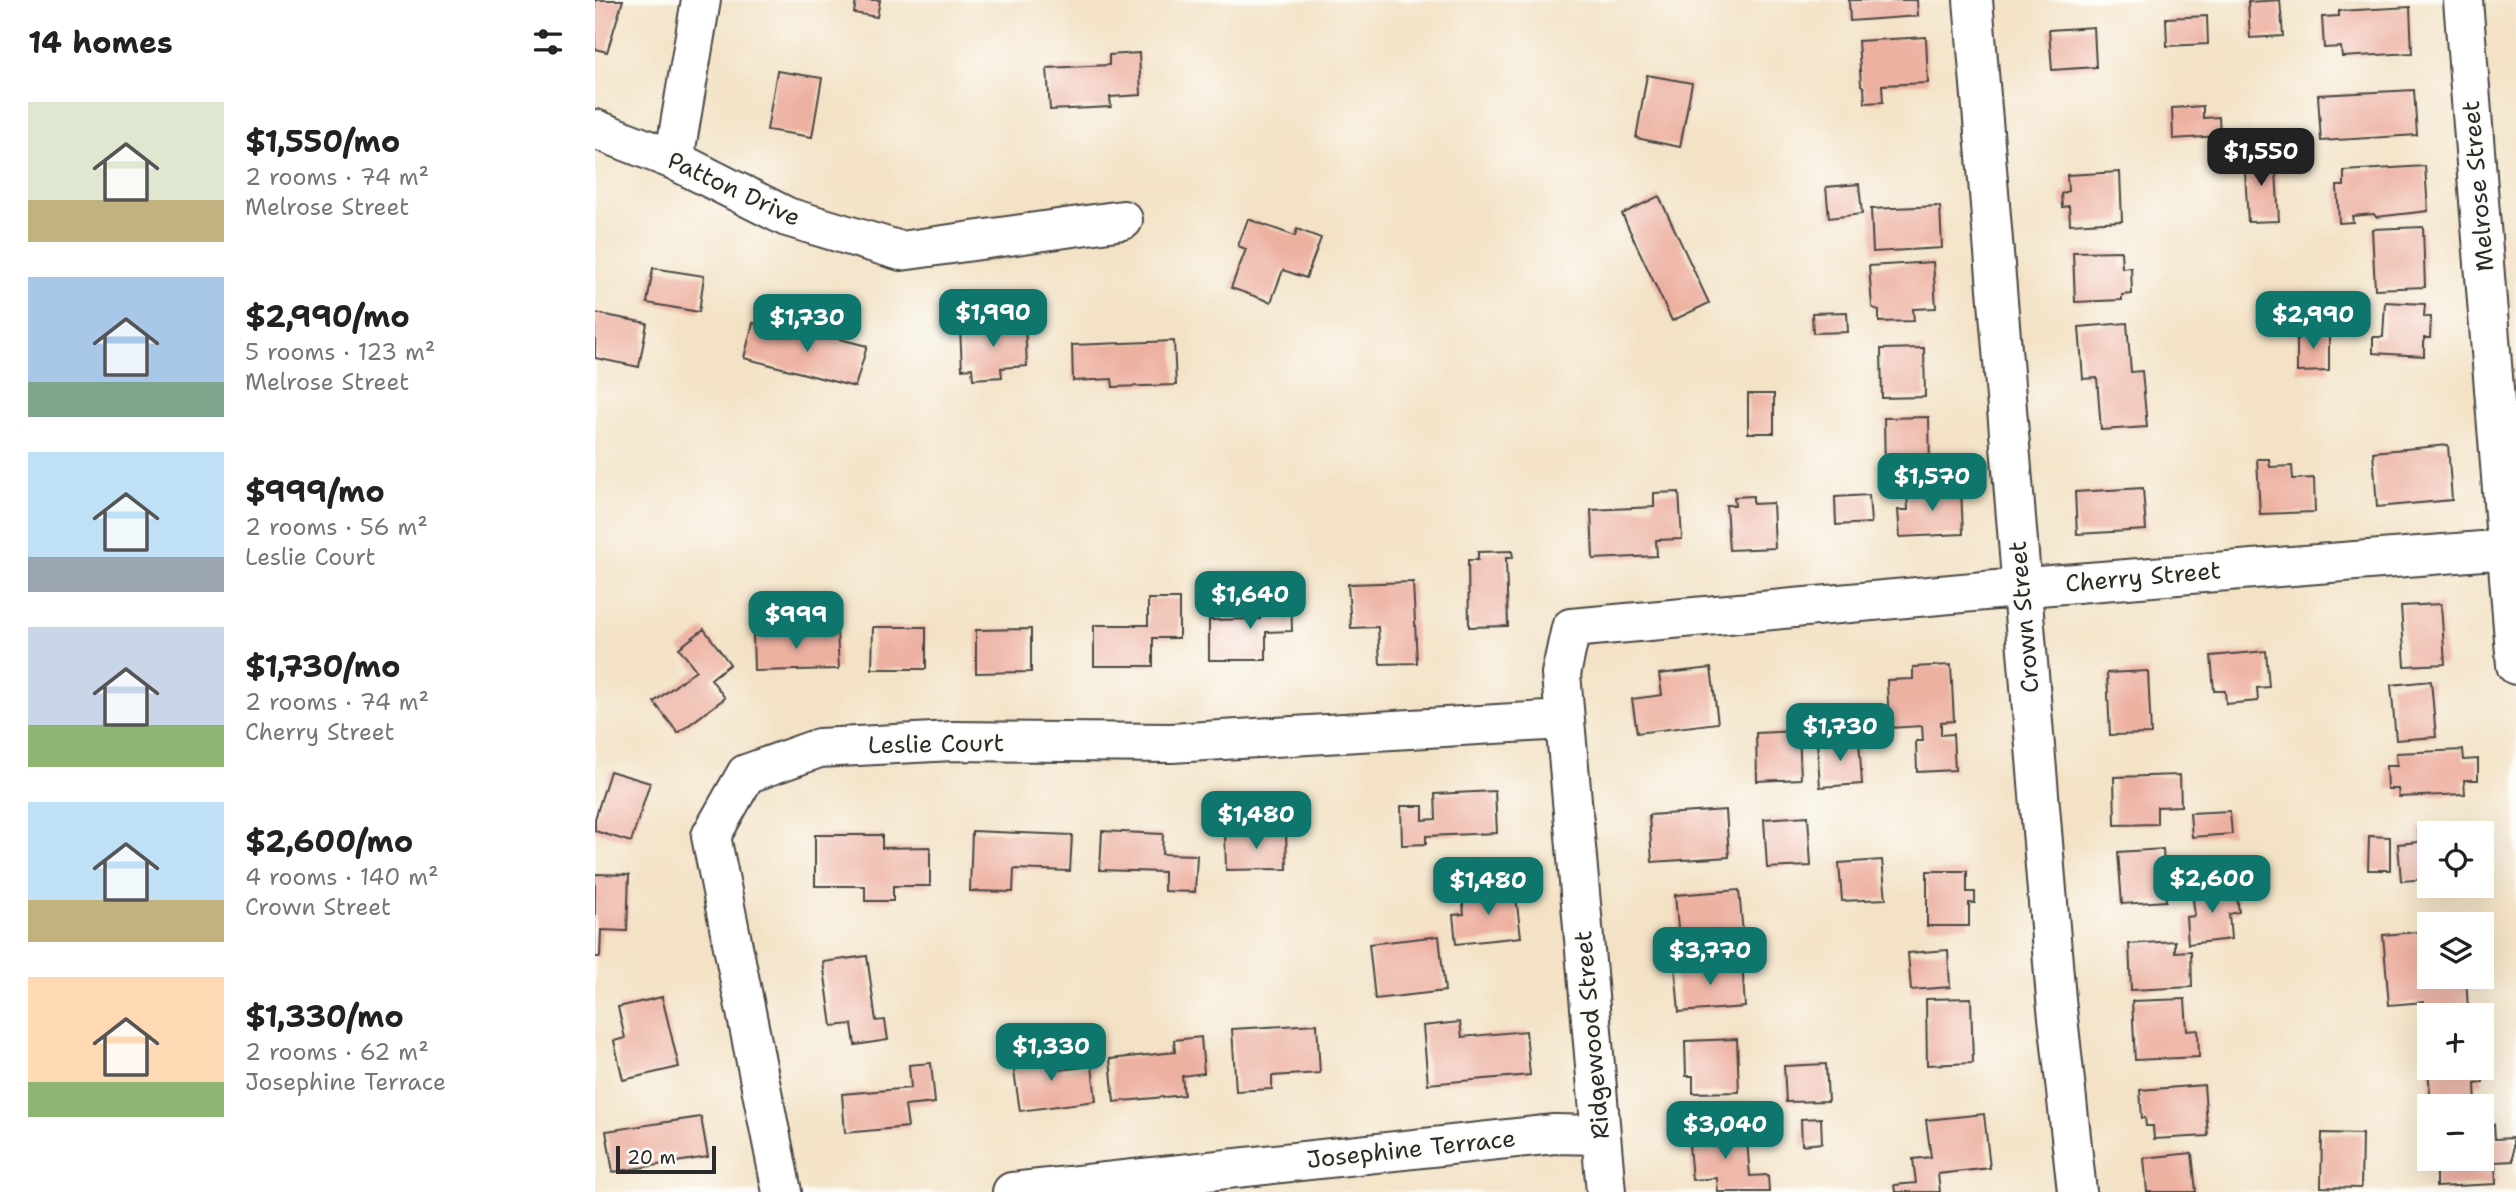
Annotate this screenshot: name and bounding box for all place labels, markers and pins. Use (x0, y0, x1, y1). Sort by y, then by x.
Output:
pin: $1,550 (2204, 128, 2318, 188)
pin: $1,990 (936, 290, 1050, 349)
pin: $2,990 (2256, 292, 2370, 351)
pin: $1,730 (750, 294, 864, 354)
pin: $1,570 (1875, 454, 1989, 513)
pin: $1,640 (1193, 572, 1307, 631)
pin: $999 (755, 592, 837, 651)
pin: $1,730 (1783, 704, 1897, 763)
pin: $1,480 (1199, 792, 1313, 851)
pin: $2,600 (2155, 856, 2269, 915)
pin: $1,480 (1431, 858, 1545, 917)
pin: $3,770 (1653, 928, 1767, 987)
pin: $1,330 (994, 1024, 1108, 1083)
pin: $3,040 (1668, 1102, 1782, 1161)

